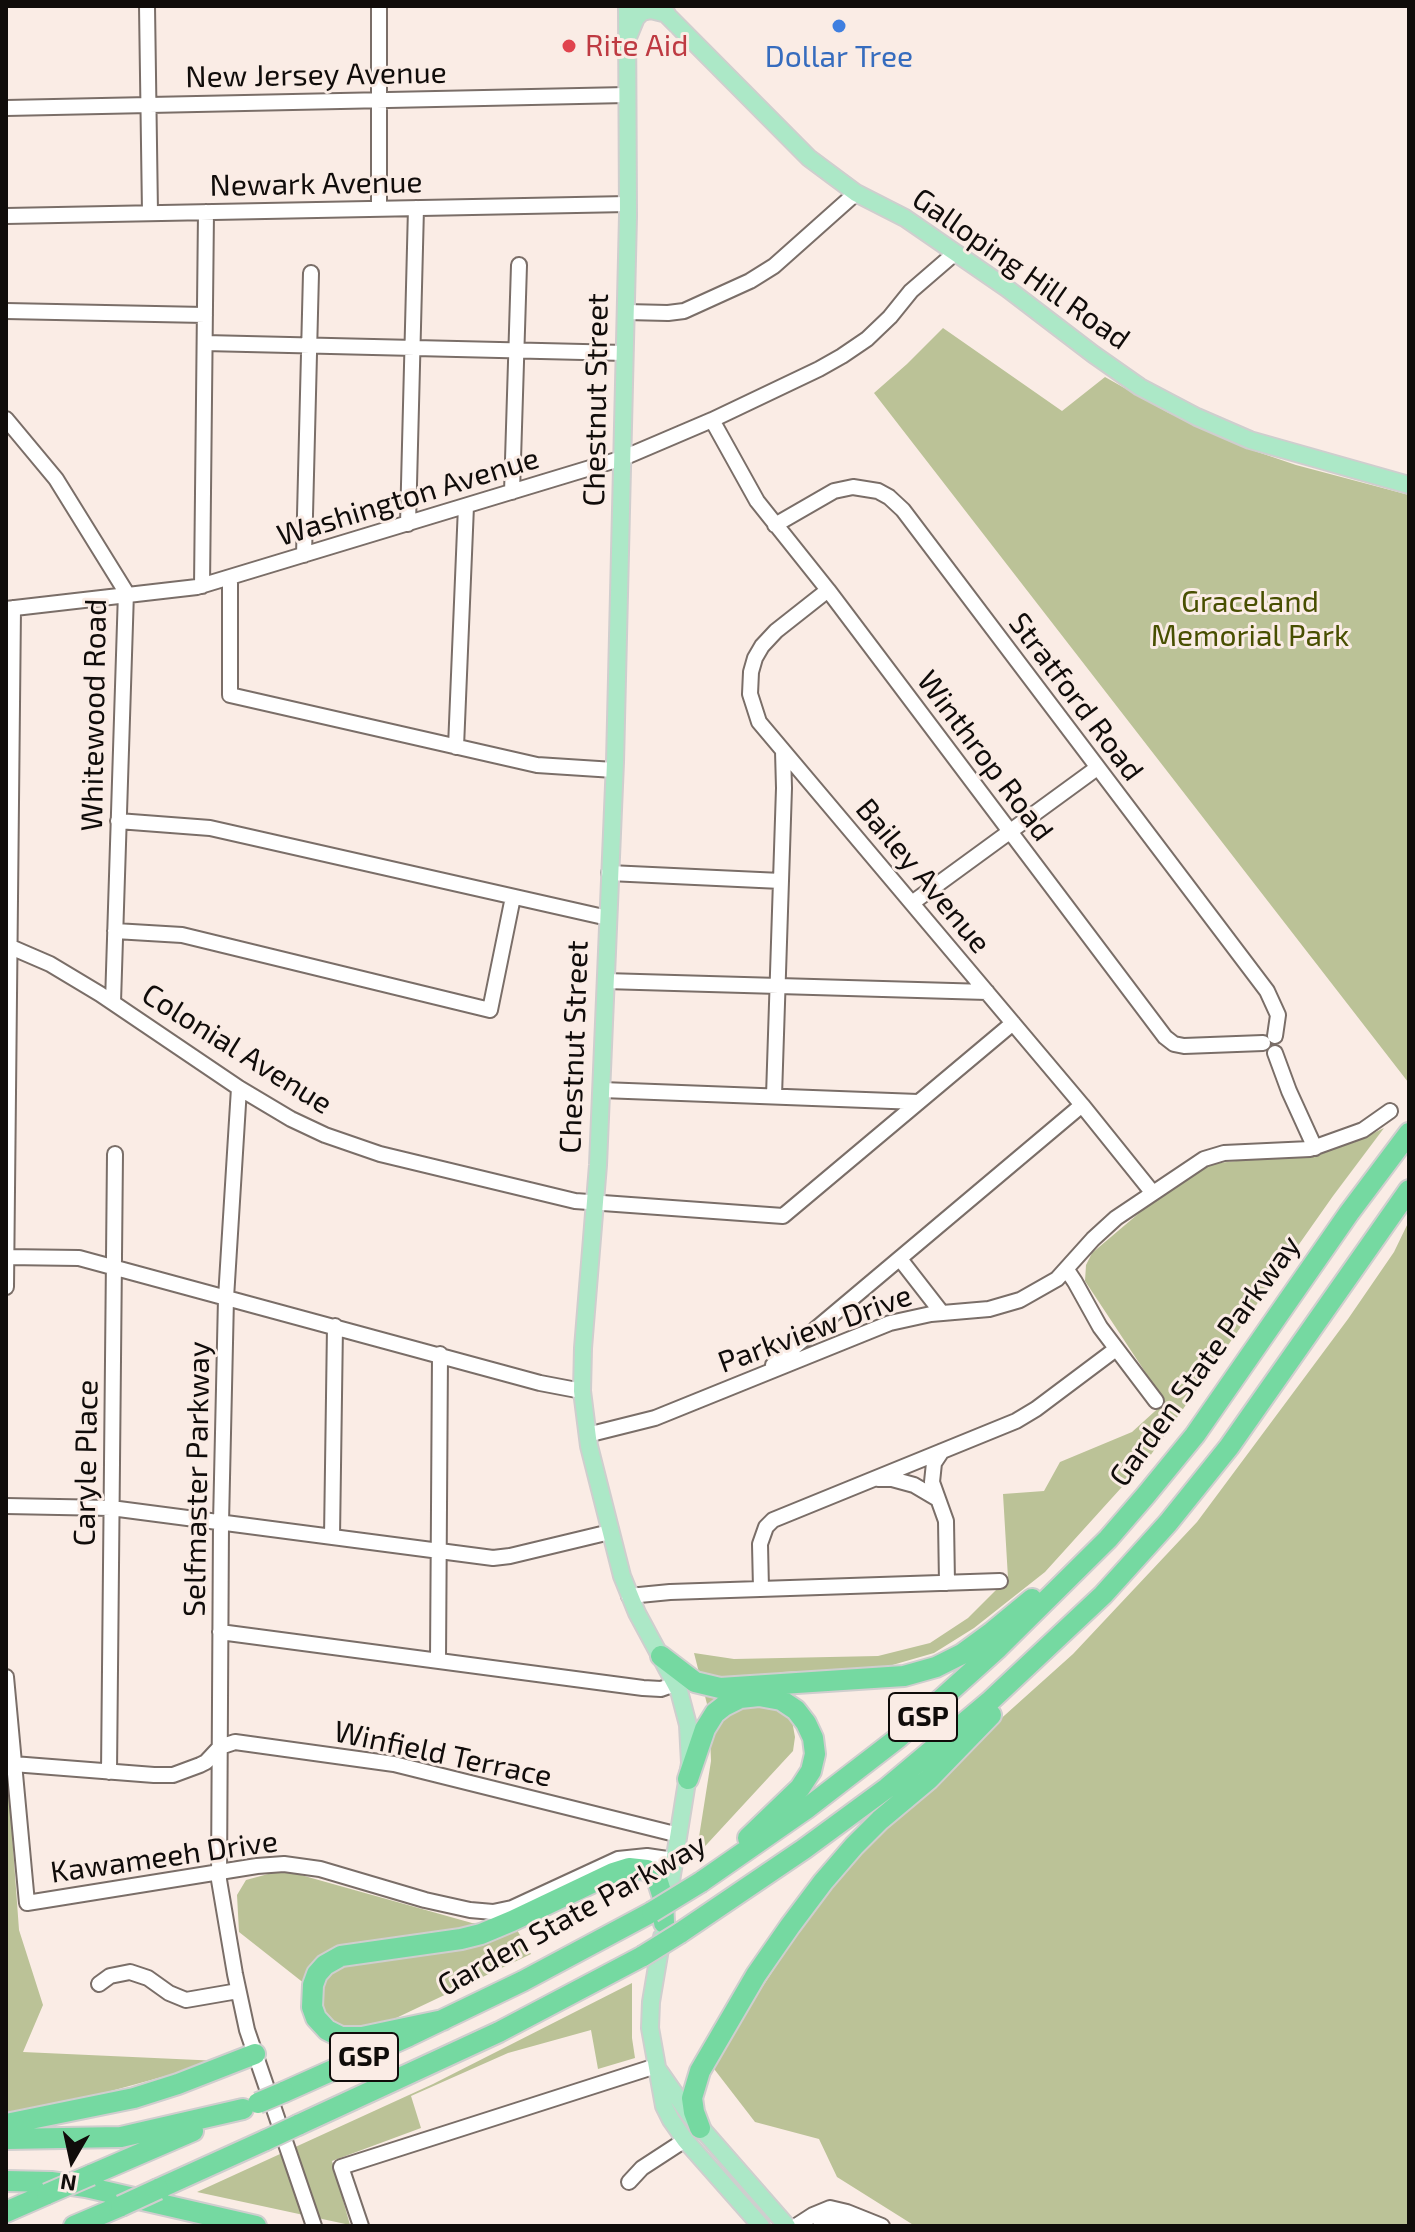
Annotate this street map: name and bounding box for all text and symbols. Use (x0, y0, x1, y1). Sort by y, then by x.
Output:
marker: Dollar Tree (830, 17, 848, 35)
place label: Rite Aid (585, 28, 688, 64)
marker: Rite Aid (560, 37, 578, 55)
place label: Dollar Tree (765, 39, 913, 75)
street label: New Jersey Avenue (185, 55, 447, 95)
street label: Newark Avenue (209, 164, 423, 204)
street label: Galloping Hill Road (905, 181, 1137, 357)
street label: Chestnut Street (576, 293, 616, 507)
street label: Washington Avenue (273, 440, 543, 554)
park label: Graceland Memorial Park (1151, 584, 1349, 654)
street label: Whitewood Road (74, 598, 114, 832)
street label: Stratford Road (1001, 606, 1151, 788)
street label: Winthrop Road (909, 664, 1061, 848)
street label: Bailey Avenue (848, 791, 998, 961)
street label: Chestnut Street (552, 940, 596, 1154)
street label: Colonial Avenue (135, 976, 339, 1122)
street label: Garden State Parkway (1102, 1228, 1308, 1494)
street label: Parkview Drive (713, 1277, 917, 1381)
street label: Selfmaster Parkway (177, 1341, 217, 1617)
street label: Caryle Place (67, 1379, 105, 1547)
road number: GSP (889, 1693, 957, 1741)
street label: Winfield Terrace (331, 1713, 555, 1795)
street label: Kawameeh Drive (48, 1823, 280, 1891)
street label: Garden State Parkway (431, 1826, 713, 2004)
road number: GSP (330, 2033, 398, 2081)
north arrow (32, 2120, 112, 2200)
text: N (58, 2170, 78, 2198)

